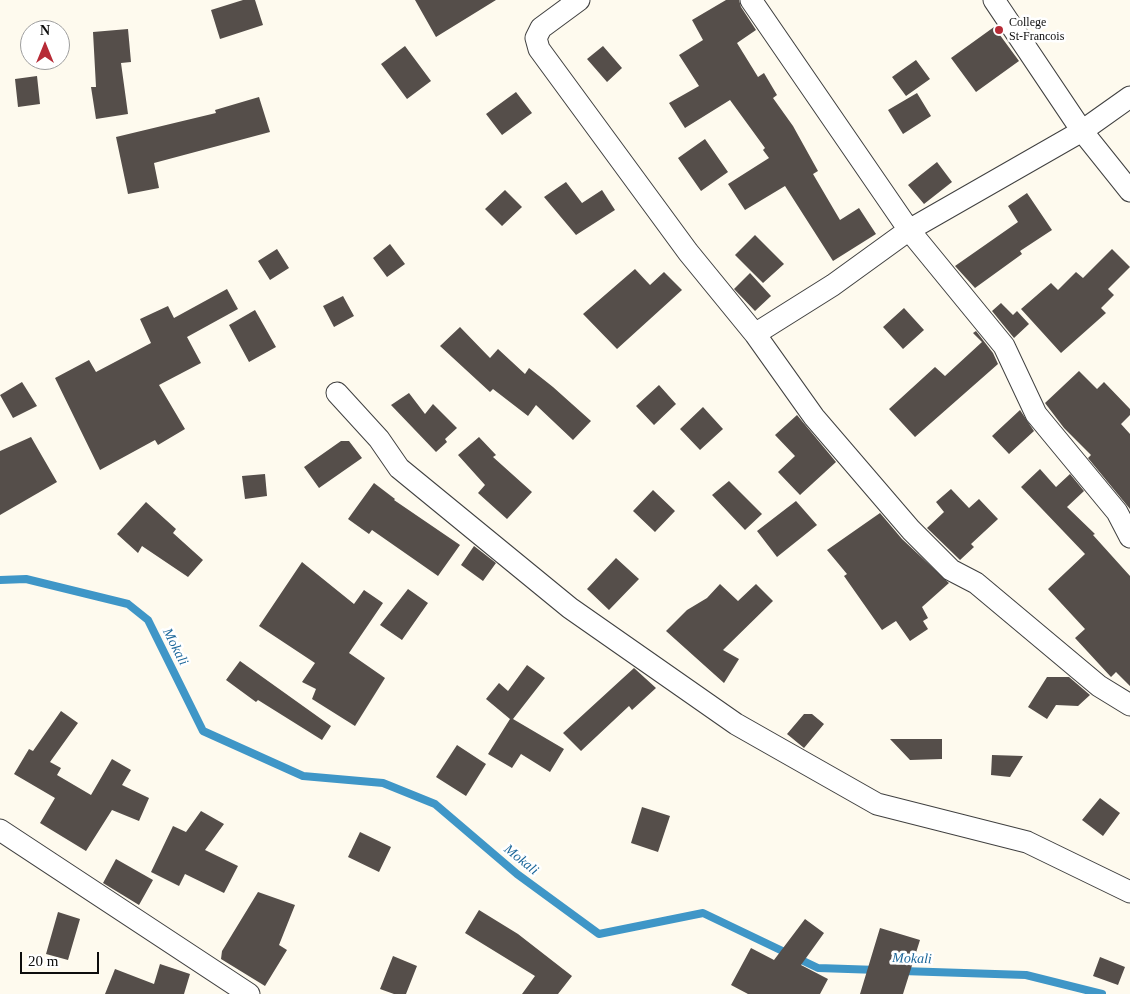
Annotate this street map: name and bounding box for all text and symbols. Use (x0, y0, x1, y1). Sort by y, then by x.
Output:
place label: College St-Francois (1009, 16, 1064, 44)
north arrow (20, 20, 70, 70)
text: N (40, 23, 50, 38)
marker: College St-Francois (993, 24, 1005, 36)
water label: Mokali (159, 626, 191, 668)
water label: Mokali (500, 841, 542, 879)
scale bar (22, 942, 101, 974)
water label: Mokali (892, 950, 932, 968)
text: 20 m (28, 953, 58, 969)

